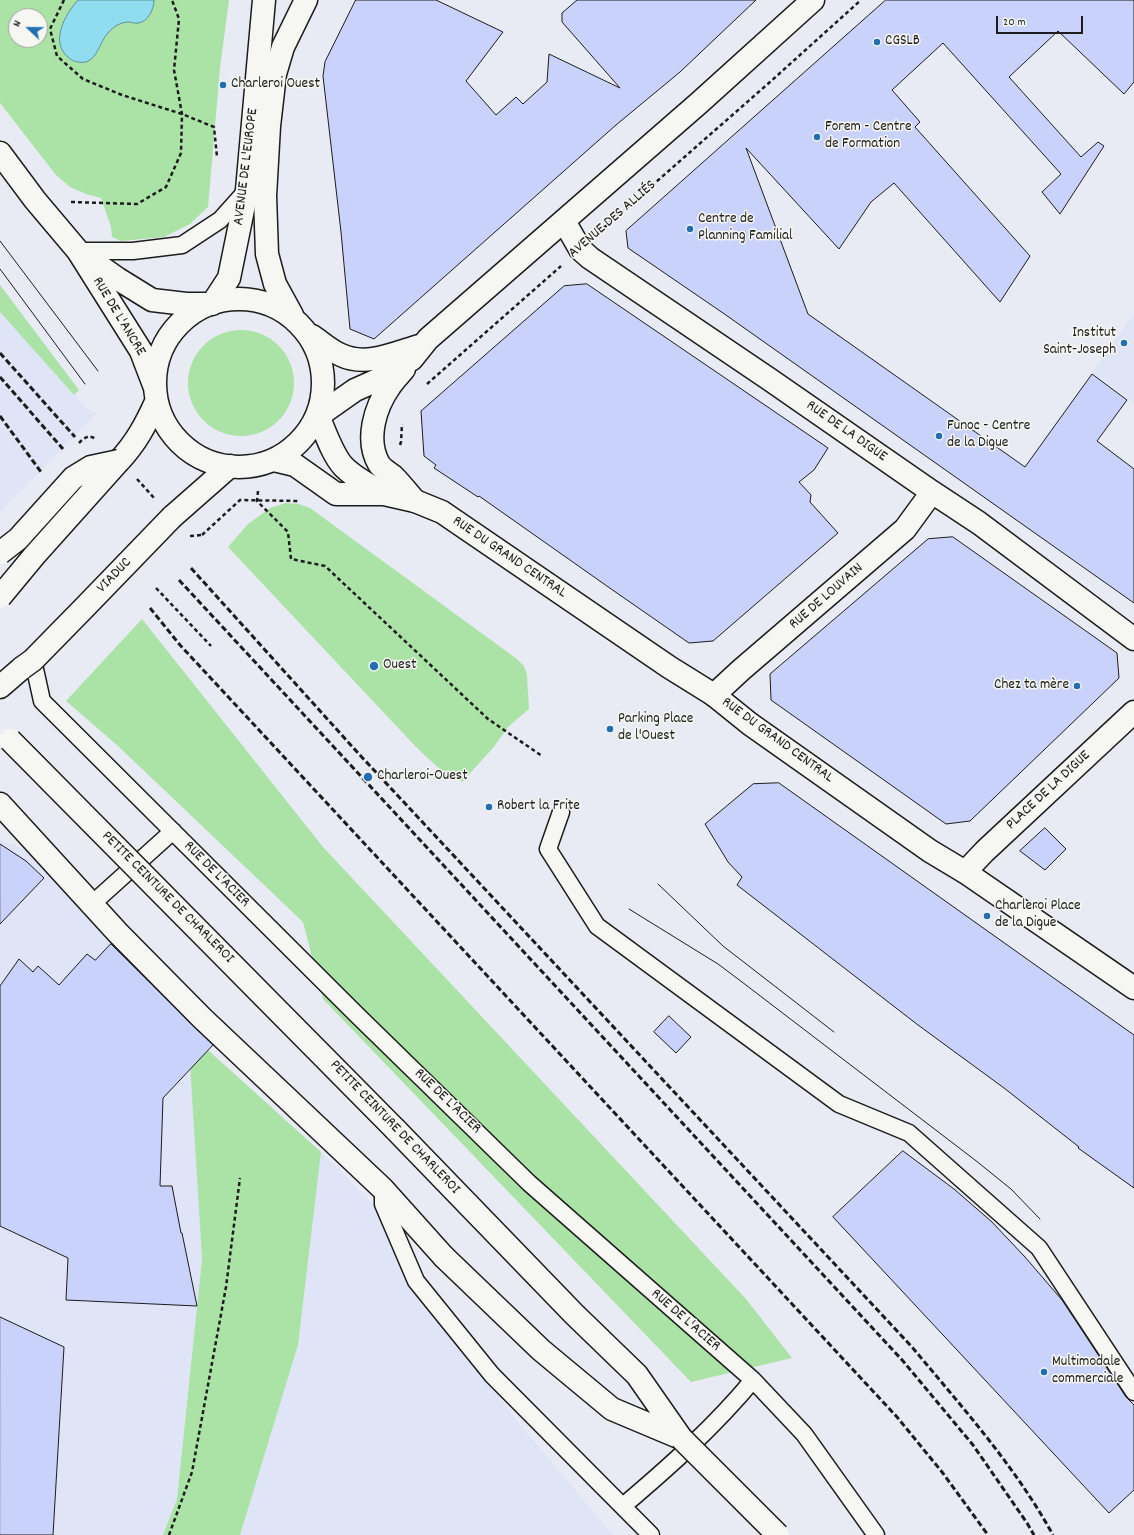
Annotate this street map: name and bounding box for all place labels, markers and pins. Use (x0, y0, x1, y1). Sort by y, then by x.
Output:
place label: CGSLB (885, 33, 920, 51)
marker: CGSLB (872, 37, 882, 47)
place label: Charleroi Ouest (231, 76, 320, 94)
marker: Charleroi Ouest (218, 80, 228, 90)
place label: Forem - Centre de Formation (825, 119, 911, 154)
marker: Forem - Centre de Formation (812, 132, 822, 142)
place label: Centre de Planning Familial (698, 211, 793, 246)
marker: Centre de Planning Familial (685, 224, 695, 234)
place label: Institut Saint-Joseph (1043, 325, 1116, 360)
marker: Institut Saint-Joseph (1119, 338, 1129, 348)
place label: Funoc - Centre de la Digue (947, 418, 1030, 453)
marker: Funoc - Centre de la Digue (934, 431, 944, 441)
place label: Ouest (383, 657, 417, 675)
marker: Ouest (368, 660, 380, 672)
place label: Chez ta mère (994, 677, 1069, 695)
marker: Chez ta mère (1072, 681, 1082, 691)
place label: Parking Place de l'Ouest (618, 711, 693, 746)
marker: Parking Place de l'Ouest (605, 724, 615, 734)
place label: Charleroi-Ouest (377, 768, 468, 786)
marker: Charleroi-Ouest (362, 771, 374, 783)
place label: Robert la Frite (497, 798, 580, 816)
marker: Robert la Frite (484, 802, 494, 812)
place label: Charleroi Place de la Digue (995, 898, 1081, 933)
marker: Charleroi Place de la Digue (982, 911, 992, 921)
place label: Multimodale commerciale (1052, 1354, 1123, 1389)
marker: Multimodale commerciale (1039, 1367, 1049, 1377)

